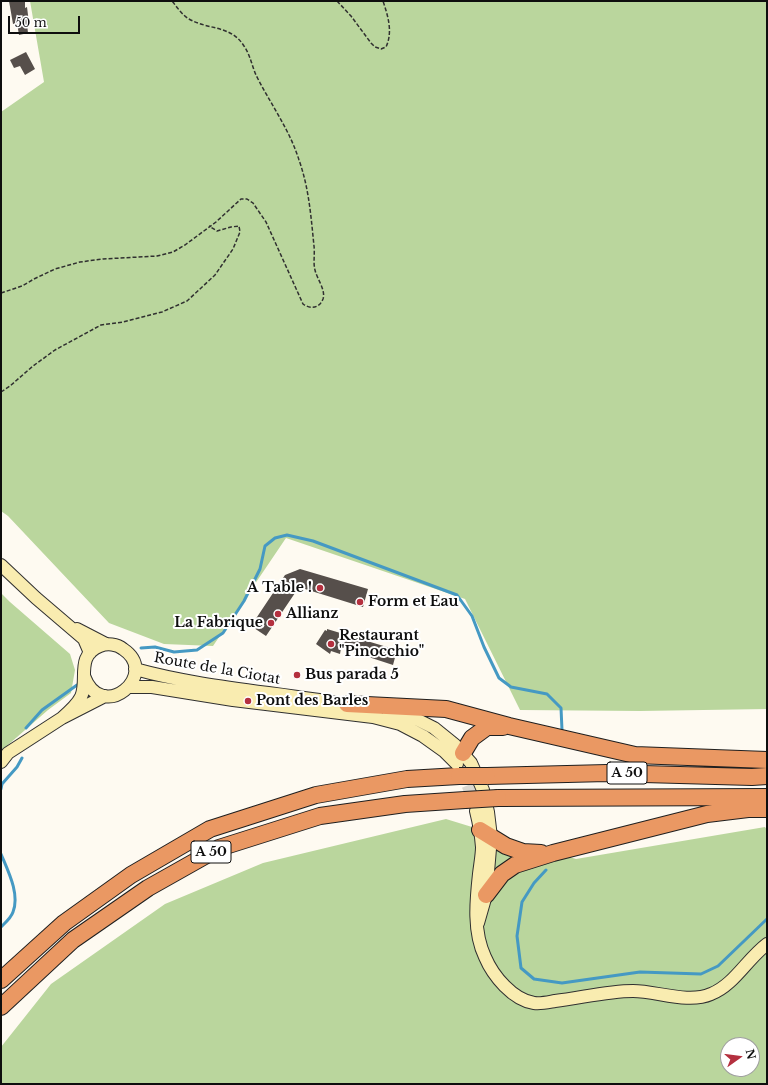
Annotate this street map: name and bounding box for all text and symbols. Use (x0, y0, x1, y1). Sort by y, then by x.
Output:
scale bar (10, 8, 82, 34)
text: 50 m (15, 15, 47, 30)
place label: A Table ! (247, 580, 312, 596)
marker: A Table ! (315, 583, 325, 593)
place label: Form et Eau (368, 594, 458, 610)
marker: Form et Eau (355, 597, 365, 607)
place label: Allianz (286, 606, 338, 622)
marker: Allianz (273, 609, 283, 619)
place label: La Fabrique (174, 615, 263, 631)
marker: La Fabrique (266, 618, 276, 628)
place label: Restaurant "Pinocchio" (339, 628, 424, 660)
marker: Restaurant "Pinocchio" (326, 639, 336, 649)
street label: Route de la Ciotat (152, 650, 282, 688)
place label: Bus parada 5 (305, 667, 399, 683)
marker: Bus parada 5 (292, 670, 302, 680)
place label: Pont des Barles (256, 693, 368, 709)
marker: Pont des Barles (243, 696, 253, 706)
road number: A 50 (607, 762, 647, 784)
road number: A 50 (191, 841, 231, 863)
north arrow (720, 1037, 760, 1077)
text: N (743, 1048, 759, 1061)

